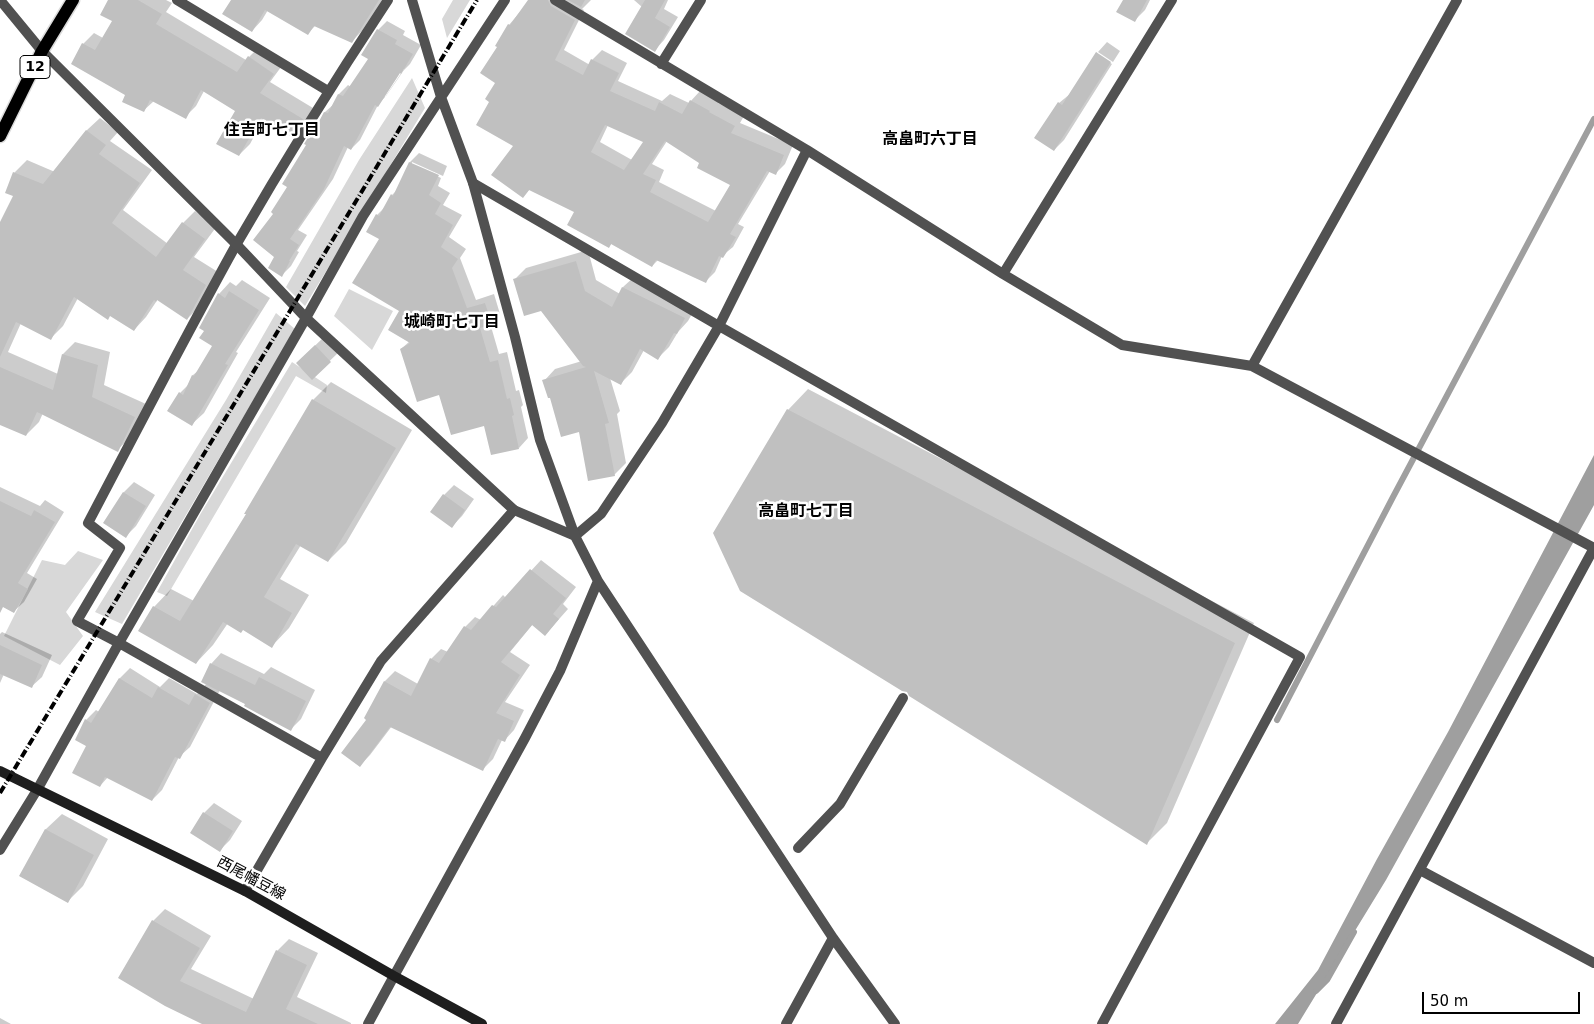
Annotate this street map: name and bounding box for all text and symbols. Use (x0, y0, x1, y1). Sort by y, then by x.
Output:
road number: 12 (20, 56, 50, 78)
district label: 住吉町七丁目 (224, 121, 320, 141)
district label: 高畠町六丁目 (882, 130, 978, 150)
district label: 城崎町七丁目 (404, 313, 500, 333)
district label: 高畠町七丁目 (758, 502, 854, 522)
street label: 西尾幡豆線 (214, 853, 288, 905)
scale bar (1424, 982, 1582, 1014)
text: 50 m (1430, 992, 1468, 1010)

